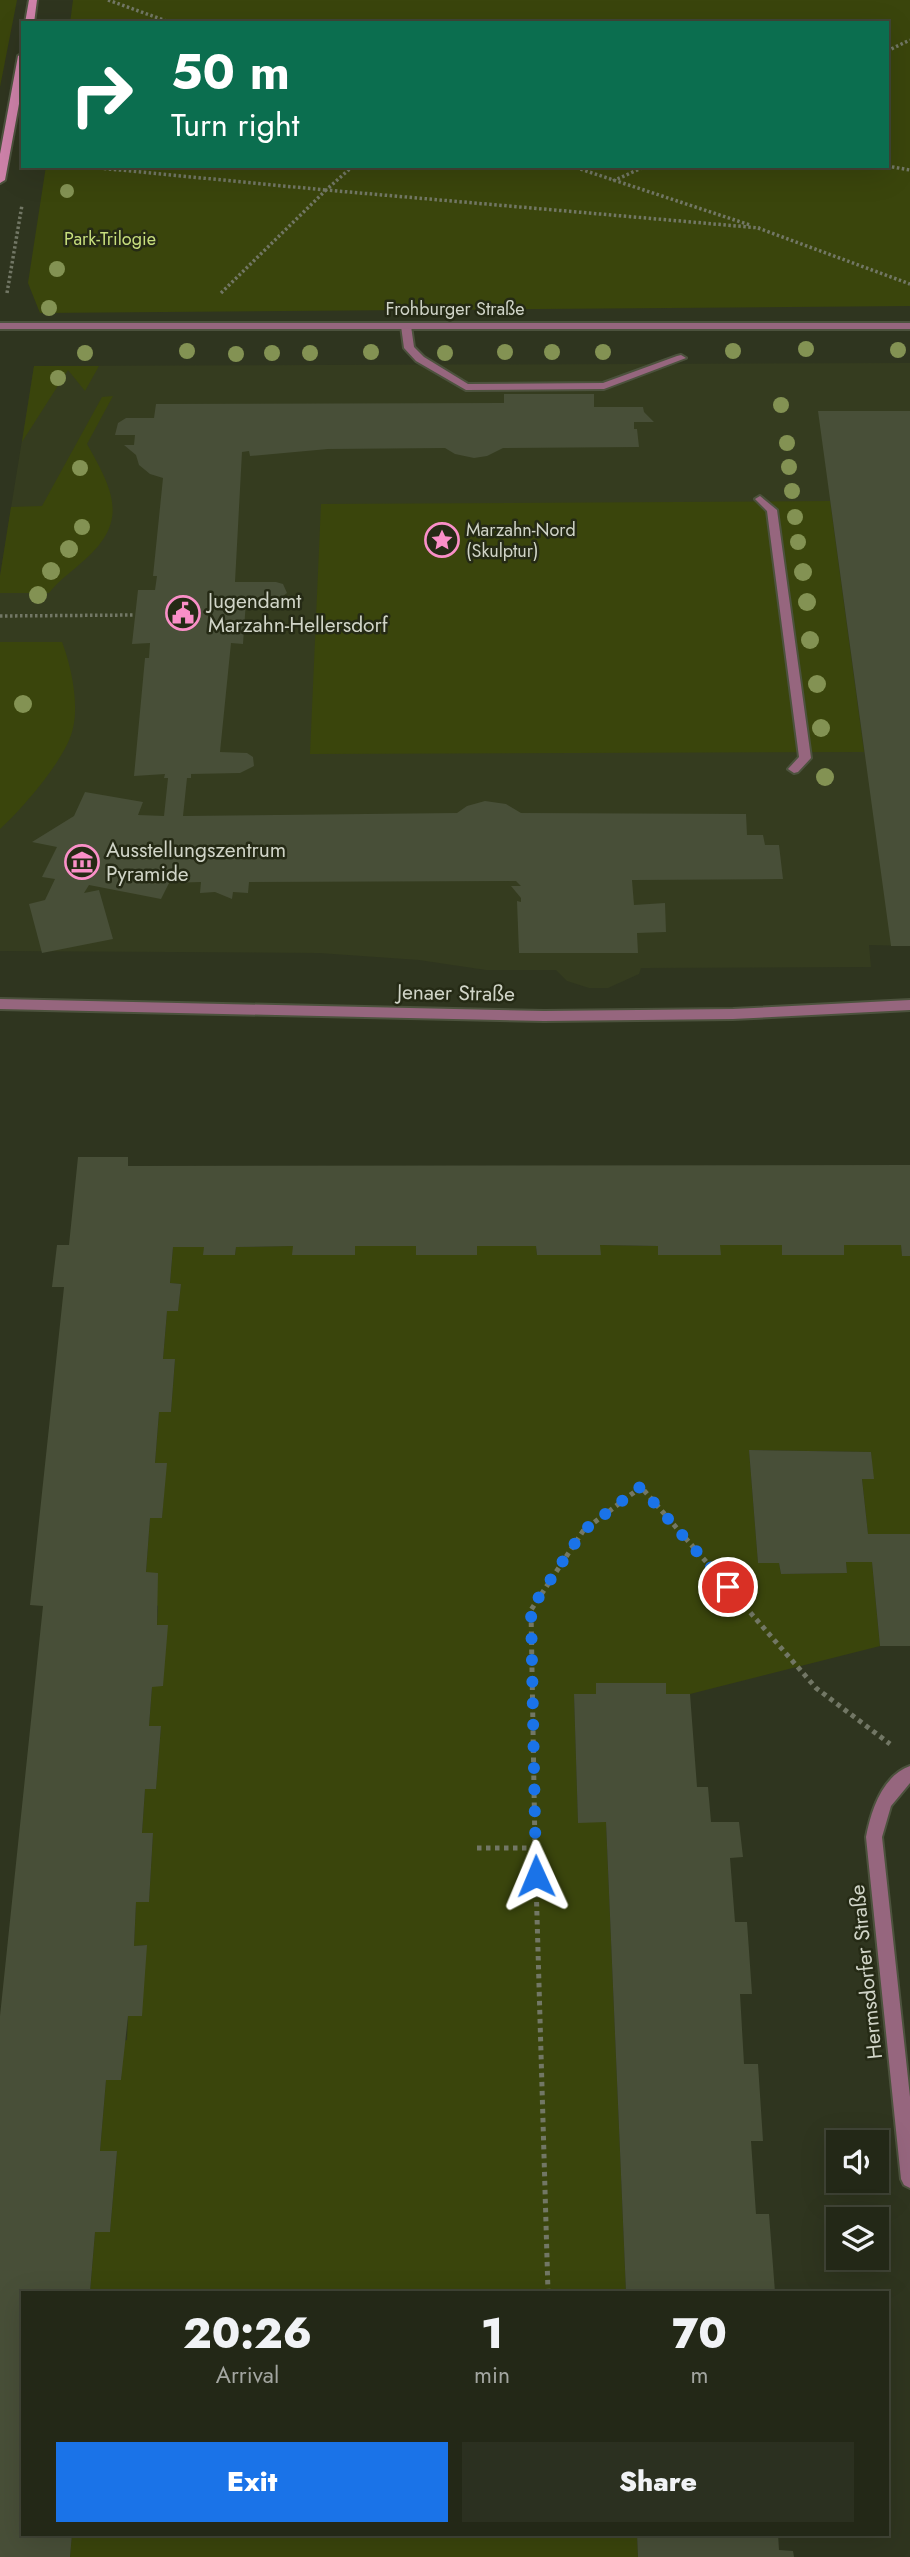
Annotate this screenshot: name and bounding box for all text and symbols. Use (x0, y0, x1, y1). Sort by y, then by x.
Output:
text: 50 m (171, 37, 290, 107)
icon: right (56, 49, 147, 140)
text: Turn right (171, 102, 300, 148)
park label: Park-Trilogie (64, 226, 156, 252)
street label: Frohburger Straße (386, 296, 525, 322)
place label: Marzahn-Nord (Skulptur) (466, 517, 576, 564)
place icon: Marzahn-Nord (Skulptur) (423, 521, 461, 559)
place label: Jugendamt Marzahn-Hellersdorf (205, 586, 389, 640)
public building icon: Jugendamt Marzahn-Hellersdorf (164, 594, 202, 632)
place label: Ausstellungszentrum Pyramide (106, 835, 286, 889)
museum icon: Ausstellungszentrum Pyramide (63, 843, 101, 881)
street label: Jenaer Straße (394, 977, 515, 1009)
pin (698, 1557, 758, 1617)
icon: arrive (709, 1568, 747, 1606)
position arrow (499, 1839, 573, 1913)
street label: Hermsdorfer Straße (842, 1883, 890, 2061)
map controls (826, 2130, 889, 2270)
button: sound (826, 2130, 889, 2193)
button: layers (826, 2207, 889, 2270)
text: 20:26 (183, 2303, 312, 2364)
text: 1 (481, 2303, 503, 2364)
text: 70 (672, 2303, 727, 2364)
text: Arrival (216, 2358, 279, 2392)
text: min (474, 2358, 510, 2392)
text: m (691, 2358, 708, 2392)
button: Exit (56, 2442, 448, 2522)
button: Share (462, 2442, 854, 2522)

